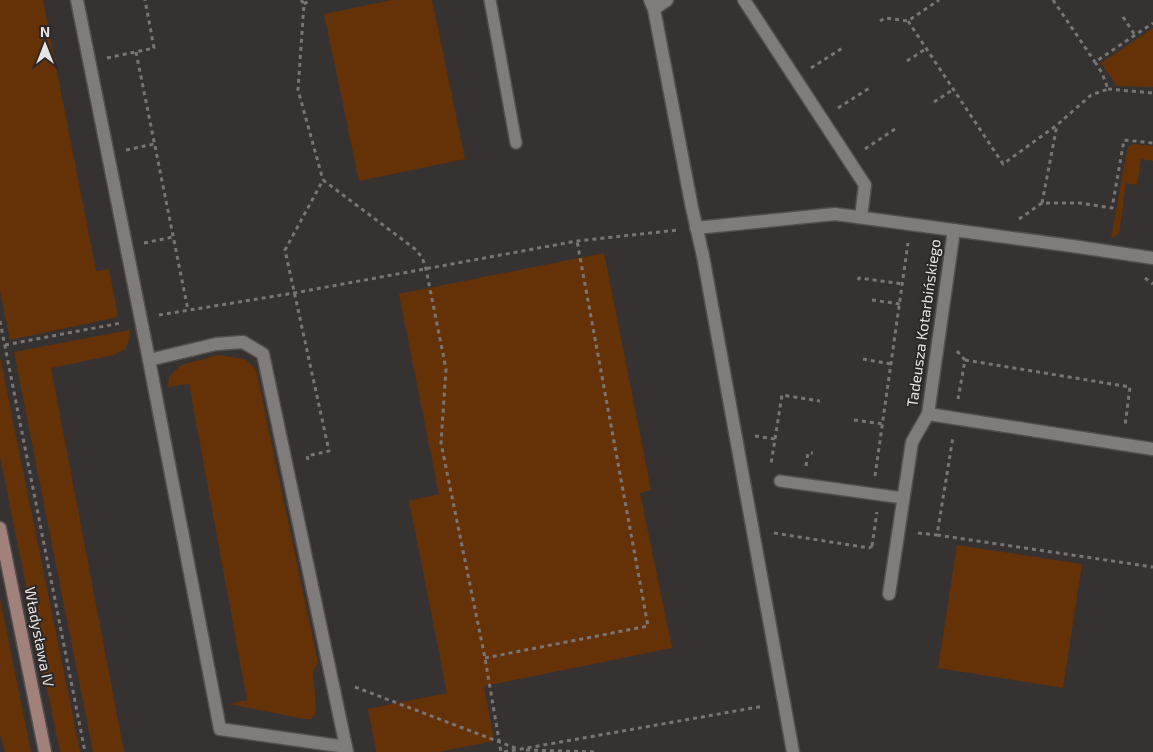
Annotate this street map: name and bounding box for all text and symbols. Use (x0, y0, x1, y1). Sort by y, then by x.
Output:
north arrow (20, 20, 70, 70)
text: N (40, 23, 50, 40)
street label: Tadeusza Kotarbińskiego (902, 238, 944, 408)
street label: Władysława IV (21, 585, 59, 688)

